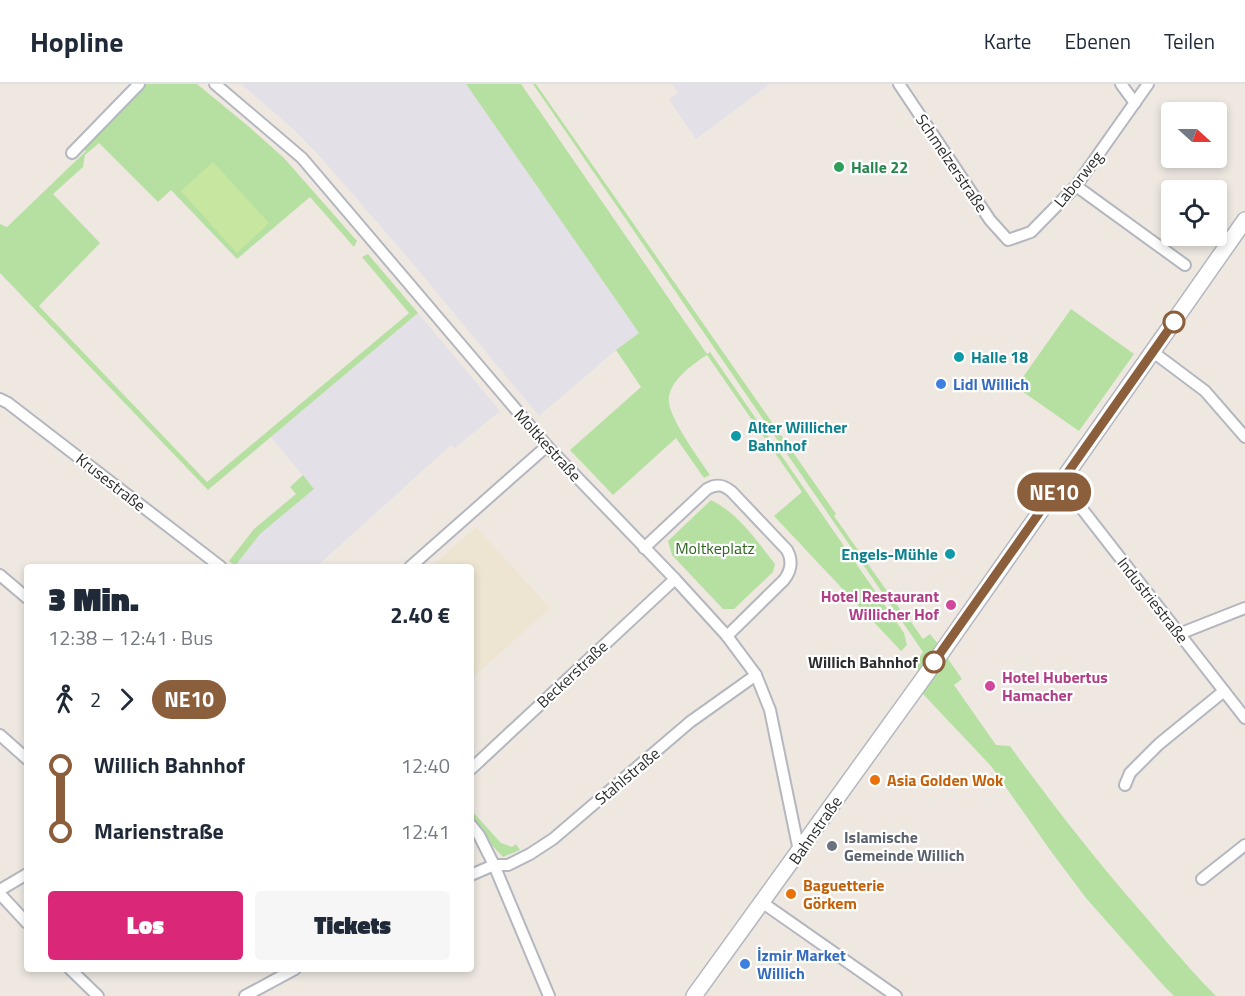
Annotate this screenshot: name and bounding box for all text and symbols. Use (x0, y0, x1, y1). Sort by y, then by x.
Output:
text: Hopline (30, 20, 123, 63)
text: Karte (984, 25, 1031, 57)
text: Ebenen (1064, 25, 1131, 57)
text: Teilen (1164, 25, 1215, 57)
north arrow (1161, 102, 1227, 168)
map controls (1161, 102, 1227, 246)
street label: Schmelzerstraße (910, 109, 994, 217)
street label: Laborweg (1048, 146, 1108, 212)
place label: Halle 22 (851, 155, 908, 179)
marker: Halle 22 (832, 160, 846, 174)
button: locate (1161, 180, 1227, 246)
unlabelled marker (1163, 311, 1185, 333)
place label: Halle 18 (971, 345, 1028, 369)
marker: Halle 18 (952, 350, 966, 364)
place label: Lidl Willich (953, 372, 1029, 396)
marker: Lidl Willich (934, 377, 948, 391)
street label: Moltkestraße (509, 403, 587, 487)
place label: Alter Willicher Bahnhof (748, 415, 847, 457)
marker: Alter Willicher Bahnhof (729, 429, 743, 443)
street label: Krusestraße (71, 447, 151, 517)
line badge: NE10 (1012, 472, 1096, 512)
text: NE10 (1029, 476, 1079, 508)
park label: Moltkeplatz (675, 536, 755, 560)
place label: Engels-Mühle (841, 542, 938, 566)
marker: Engels-Mühle (943, 547, 957, 561)
street label: Industriestraße (1112, 552, 1194, 648)
text: 3 Min. (48, 574, 139, 624)
place label: Hotel Restaurant Willicher Hof (821, 584, 939, 626)
text: 2.40 € (390, 598, 450, 632)
marker: Hotel Restaurant Willicher Hof (944, 598, 958, 612)
text: 12:38 – 12:41 · Bus (48, 622, 213, 653)
street label: Beckerstraße (531, 635, 613, 713)
place label: Willich Bahnhof (808, 650, 918, 674)
marker: Willich Bahnhof (923, 651, 945, 673)
place label: Hotel Hubertus Hamacher (1002, 665, 1108, 707)
marker: Hotel Hubertus Hamacher (983, 679, 997, 693)
icon: walk (48, 683, 81, 716)
icon: forward (110, 683, 143, 716)
text: NE10 (164, 683, 214, 715)
text: 2 (90, 684, 101, 715)
street label: Stahlstraße (589, 742, 665, 810)
text: Willich Bahnhof (94, 748, 245, 782)
text: 12:40 (401, 750, 450, 781)
place label: Asia Golden Wok (887, 768, 1004, 792)
marker: Asia Golden Wok (868, 773, 882, 787)
street label: Bahnstraße (783, 791, 847, 869)
text: Marienstraße (94, 814, 224, 848)
text: 12:41 (401, 816, 450, 847)
place label: Islamische Gemeinde Willich (844, 825, 965, 867)
marker: Islamische Gemeinde Willich (825, 839, 839, 853)
place label: Baguetterie Görkem (803, 873, 885, 915)
marker: Baguetterie Görkem (784, 887, 798, 901)
button: Los (48, 891, 243, 960)
button: Tickets (255, 891, 450, 960)
place label: İzmir Market Willich (757, 943, 846, 985)
marker: İzmir Market Willich (738, 957, 752, 971)

